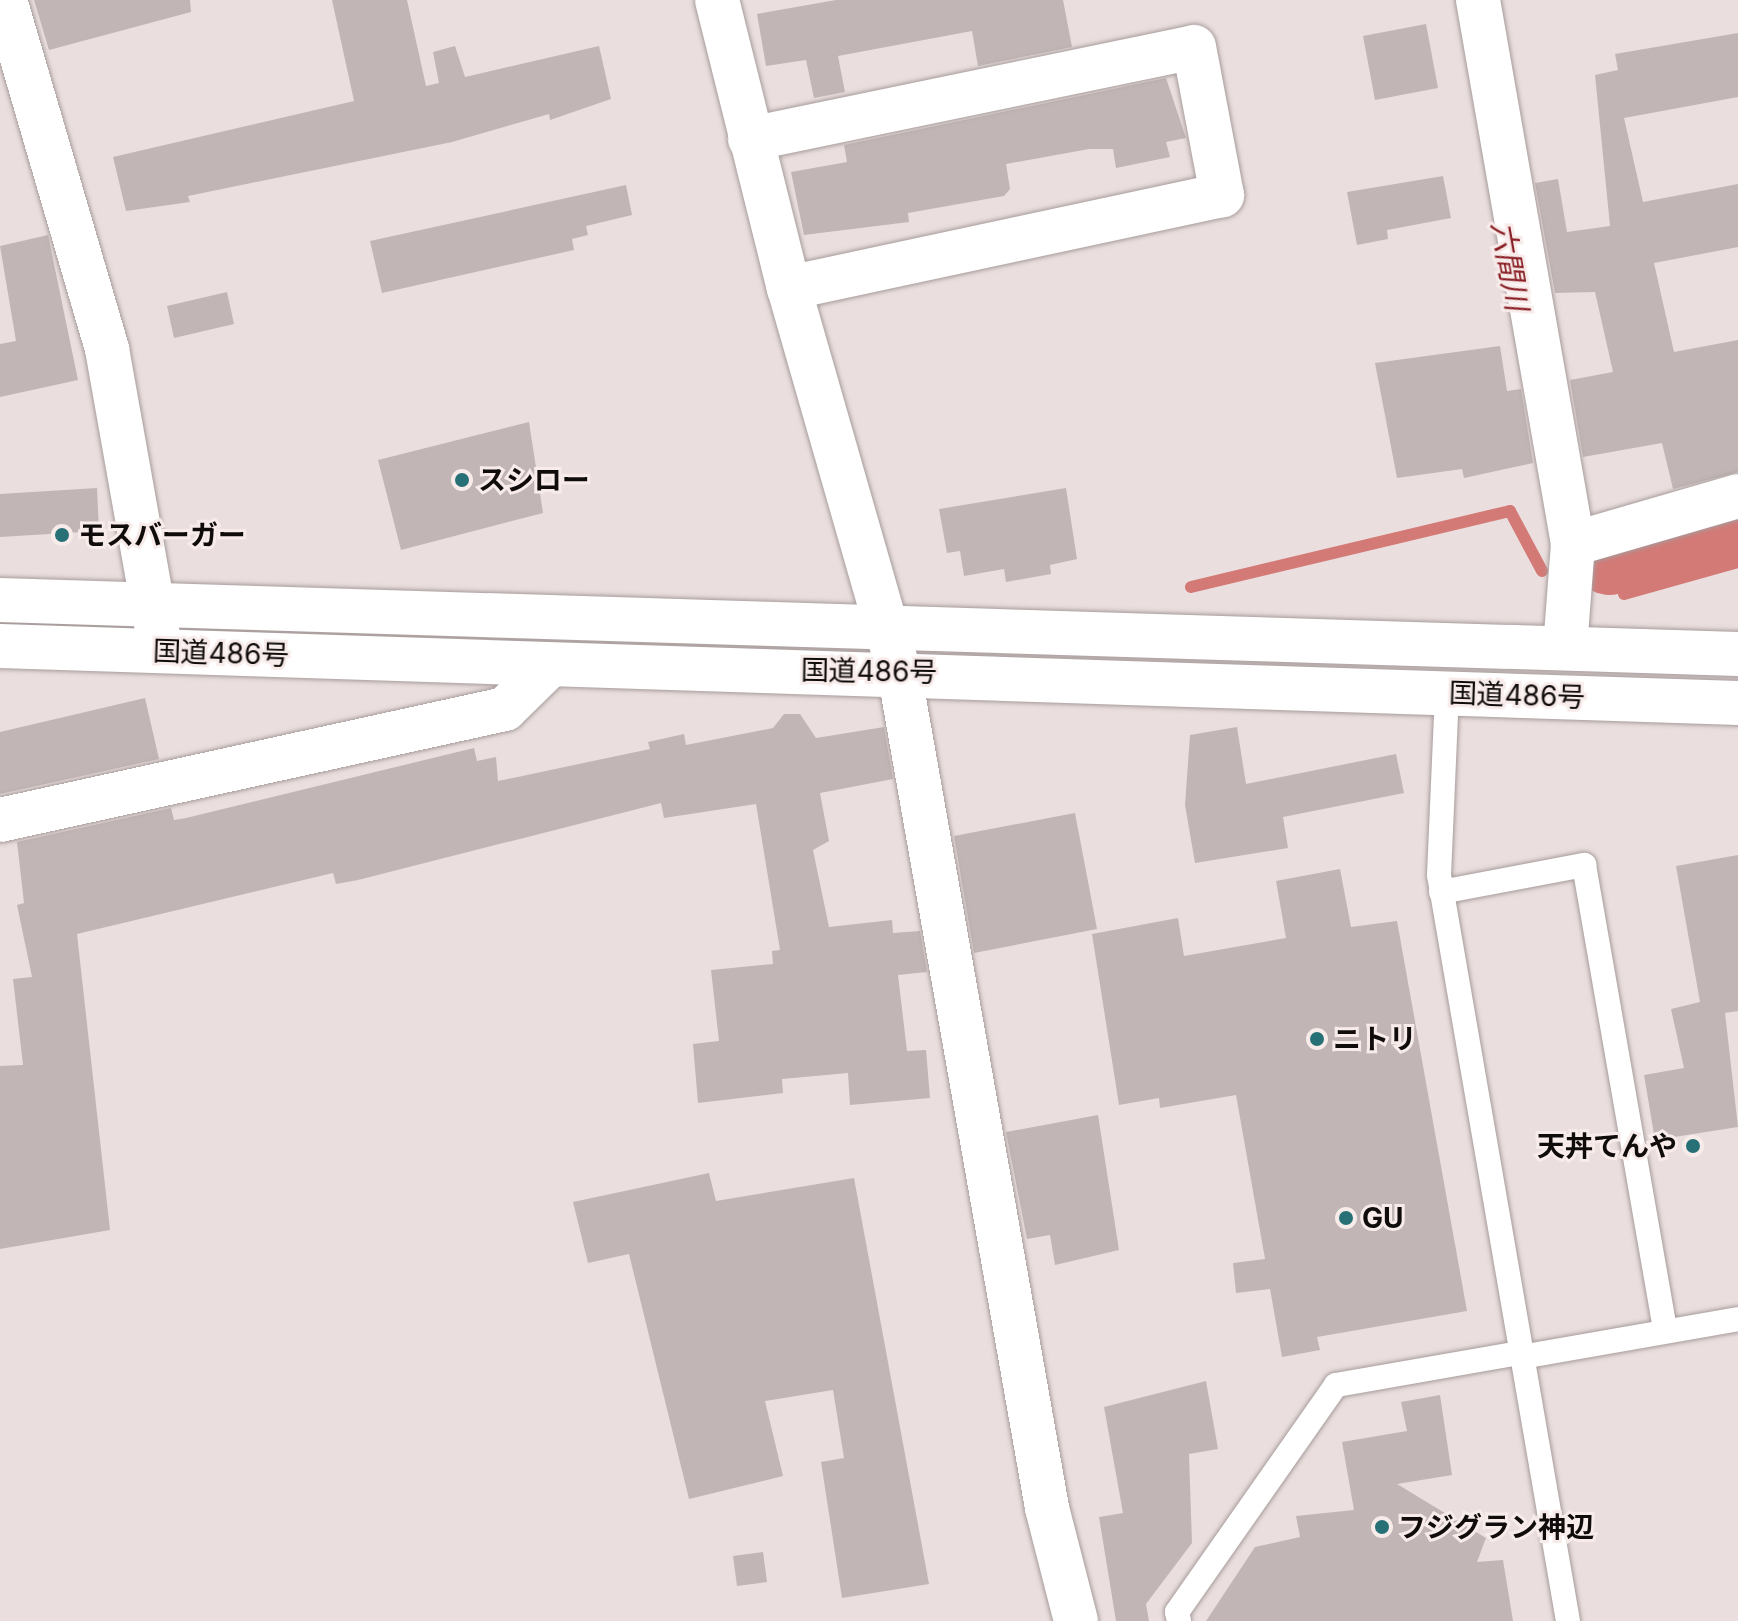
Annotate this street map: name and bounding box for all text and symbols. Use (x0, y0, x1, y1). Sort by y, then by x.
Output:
water label: 六間川 (1484, 219, 1536, 313)
place label: スシロー (478, 463, 590, 497)
marker: スシロー (453, 471, 471, 489)
place label: モスバーガー (78, 518, 246, 552)
marker: モスバーガー (53, 526, 71, 544)
street label: 国道486号 (152, 634, 290, 672)
street label: 国道486号 (800, 653, 938, 689)
street label: 国道486号 (1448, 676, 1586, 714)
place label: ニトリ (1333, 1022, 1417, 1056)
marker: ニトリ (1308, 1030, 1326, 1048)
place label: 天丼てんや (1537, 1129, 1677, 1163)
marker: 天丼てんや (1684, 1137, 1702, 1155)
place label: GU (1362, 1201, 1404, 1235)
marker: GU (1337, 1209, 1355, 1227)
place label: フジグラン神辺 (1398, 1510, 1594, 1544)
marker: フジグラン神辺 (1373, 1518, 1391, 1536)

